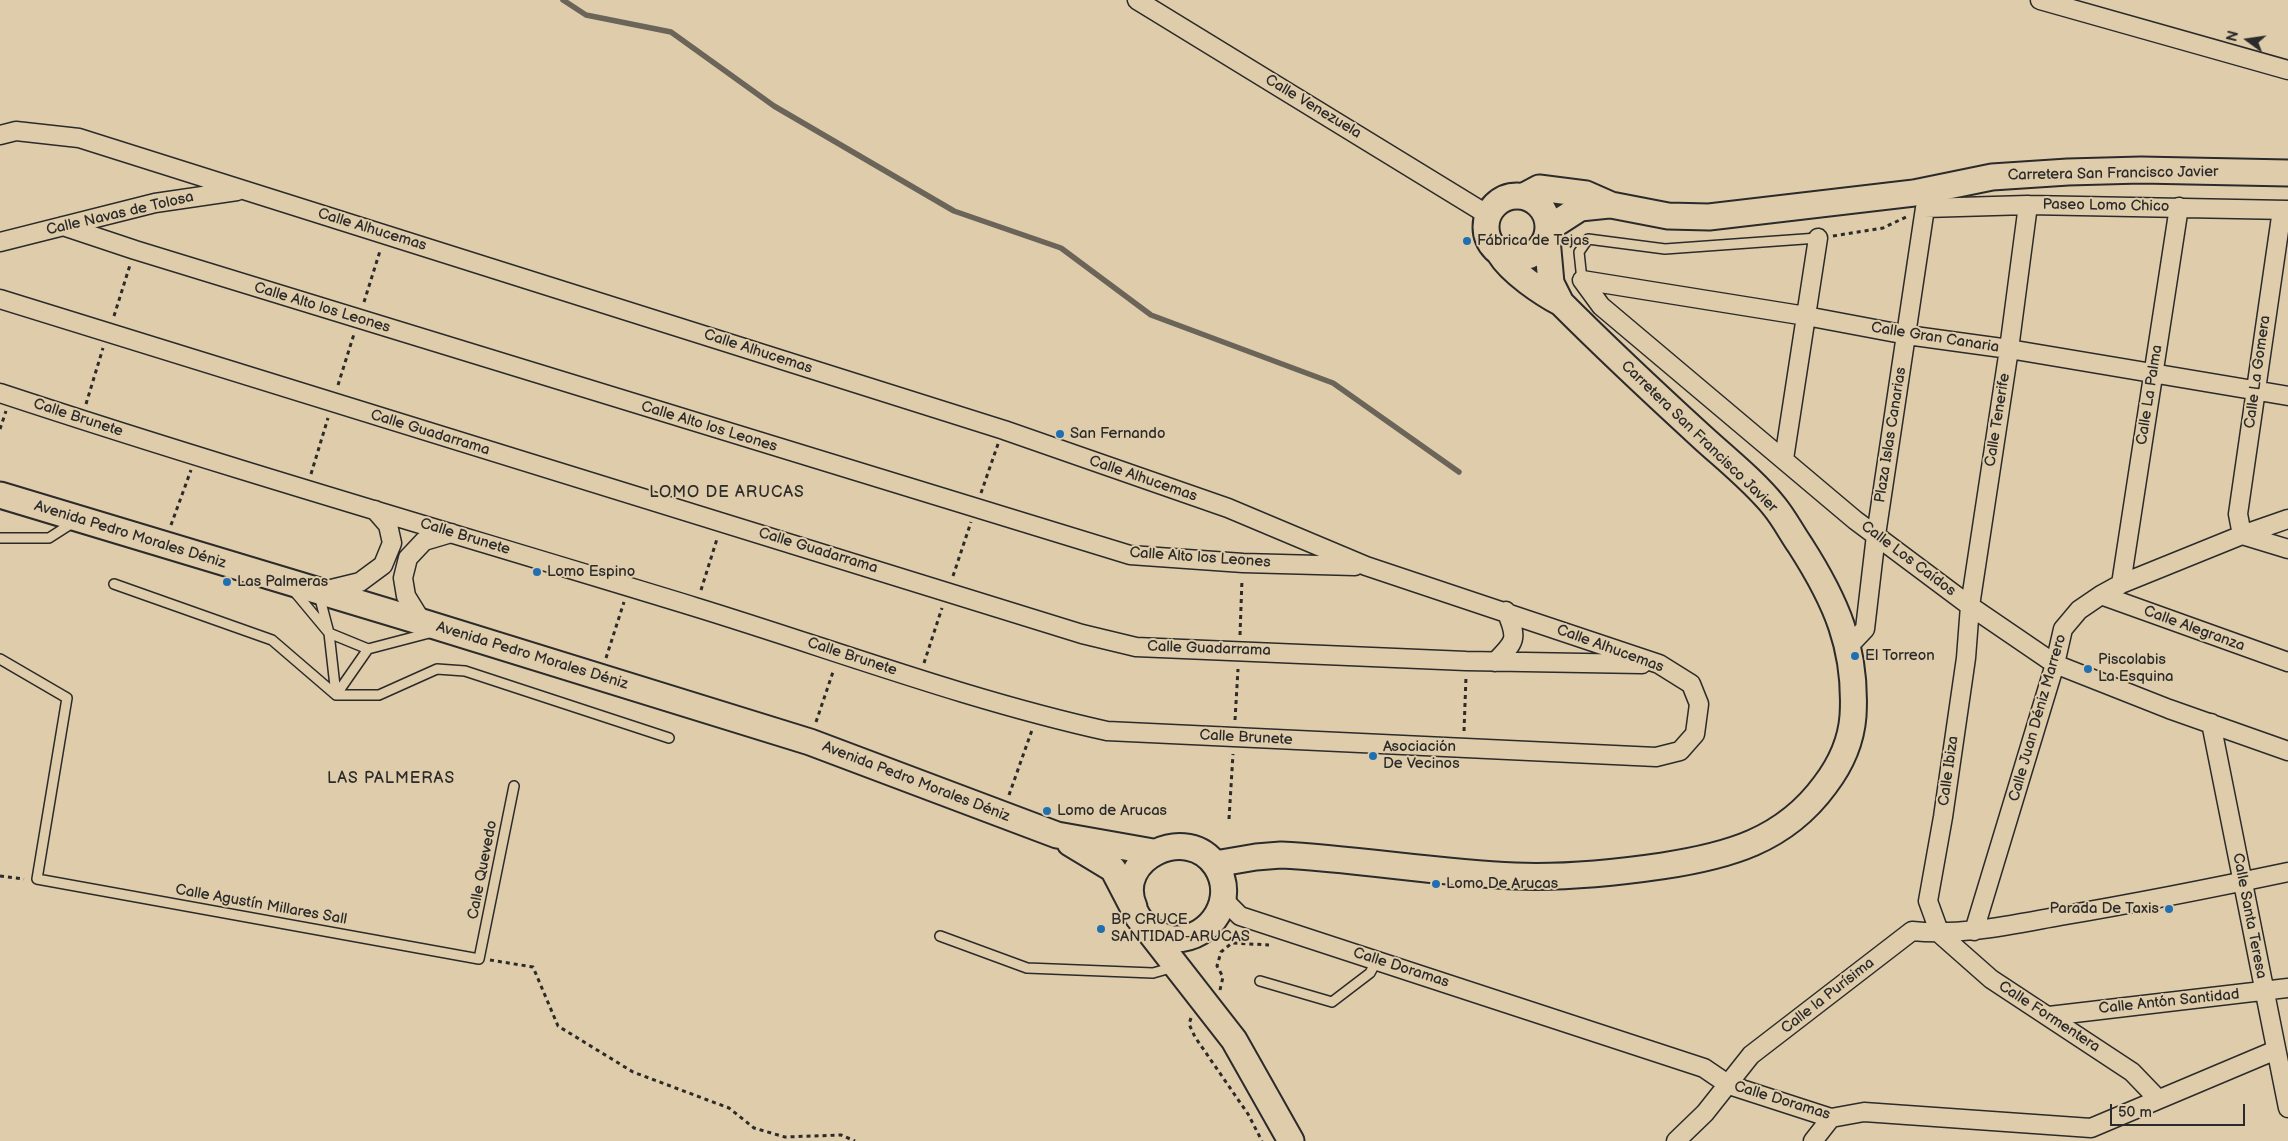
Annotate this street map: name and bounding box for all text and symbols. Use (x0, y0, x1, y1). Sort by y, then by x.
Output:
north arrow (2223, 15, 2273, 65)
text: N (2223, 29, 2242, 43)
street label: Calle Venezuela (1262, 71, 1364, 143)
street label: Carretera San Francisco Javier (2007, 163, 2219, 185)
street label: Calle Navas de Tolosa (45, 188, 195, 240)
street label: Paseo Lomo Chico (2042, 196, 2170, 216)
street label: Calle Alhucemas (315, 205, 429, 255)
place label: Fábrica de Tejas (1477, 232, 1589, 250)
marker: Fábrica de Tejas (1461, 235, 1473, 247)
street label: Calle Alto los Leones (252, 279, 392, 337)
street label: Calle La Gomera (2241, 314, 2275, 430)
street label: Calle Gran Canaria (1870, 319, 2000, 357)
street label: Calle Alhucemas (702, 326, 814, 378)
street label: Calle La Palma (2133, 344, 2167, 446)
street label: Carretera San Francisco Javier (1617, 357, 1781, 517)
street label: Plaza Islas Canarias (1871, 366, 1911, 504)
street label: Calle Tenerife (1982, 372, 2014, 468)
street label: Calle Brunete (31, 395, 125, 441)
street label: Calle Alto los Leones (639, 398, 779, 456)
street label: Calle Guadarrama (368, 406, 492, 460)
place label: San Fernando (1070, 425, 1165, 443)
marker: San Fernando (1054, 428, 1066, 440)
street label: Calle Alhucemas (1087, 452, 1199, 506)
district label: LOMO DE ARUCAS (648, 483, 806, 503)
street label: Avenida Pedro Morales Déniz (32, 497, 228, 573)
street label: Calle Brunete (418, 515, 512, 559)
street label: Calle Los Caídos (1857, 517, 1959, 601)
street label: Calle Guadarrama (756, 524, 880, 578)
street label: Calle Alto los Leones (1129, 544, 1271, 572)
place label: Lomo Espino (547, 563, 635, 581)
marker: Lomo Espino (531, 566, 543, 578)
place label: Las Palmeras (237, 573, 328, 591)
marker: Las Palmeras (221, 576, 233, 588)
street label: Calle Alegranza (2141, 602, 2247, 656)
street label: Avenida Pedro Morales Déniz (434, 618, 630, 694)
street label: Calle Alhucemas (1554, 621, 1666, 677)
street label: Calle Juan Déniz Marrero (2005, 632, 2071, 804)
street label: Calle Brunete (805, 634, 899, 680)
street label: Calle Guadarrama (1147, 638, 1271, 660)
place label: El Torreon (1865, 647, 1935, 665)
marker: El Torreon (1849, 650, 1861, 662)
place label: Piscolabis La Esquina (2098, 651, 2174, 686)
marker: Piscolabis La Esquina (2082, 663, 2094, 675)
street label: Calle Brunete (1199, 727, 1293, 749)
street label: Calle Ibiza (1935, 735, 1963, 807)
street label: Avenida Pedro Morales Déniz (820, 738, 1012, 826)
place label: Asociación De Vecinos (1383, 738, 1460, 773)
marker: Asociación De Vecinos (1367, 750, 1379, 762)
district label: LAS PALMERAS (325, 769, 457, 789)
place label: Lomo de Arucas (1057, 802, 1167, 820)
marker: Lomo de Arucas (1041, 805, 1053, 817)
street label: Calle Quevedo (465, 819, 501, 921)
street label: Calle Santa Teresa (2228, 852, 2270, 980)
place label: Lomo De Arucas (1446, 875, 1558, 893)
marker: Lomo De Arucas (1430, 878, 1442, 890)
street label: Calle Agustín Millares Sall (174, 881, 348, 929)
place label: Parada De Taxis (2049, 900, 2159, 918)
marker: Parada De Taxis (2163, 903, 2175, 915)
place label: BP CRUCE SANTIDAD-ARUCAS (1111, 911, 1250, 946)
marker: BP CRUCE SANTIDAD-ARUCAS (1095, 923, 1107, 935)
street label: Calle Doramas (1351, 944, 1451, 992)
street label: Calle la Purísima (1778, 954, 1878, 1038)
street label: Calle Formentera (1995, 977, 2103, 1057)
street label: Calle Antón Santidad (2098, 986, 2240, 1018)
street label: Calle Doramas (1732, 1078, 1832, 1124)
scale bar (2113, 1094, 2248, 1126)
text: 50 m (2118, 1103, 2152, 1122)

